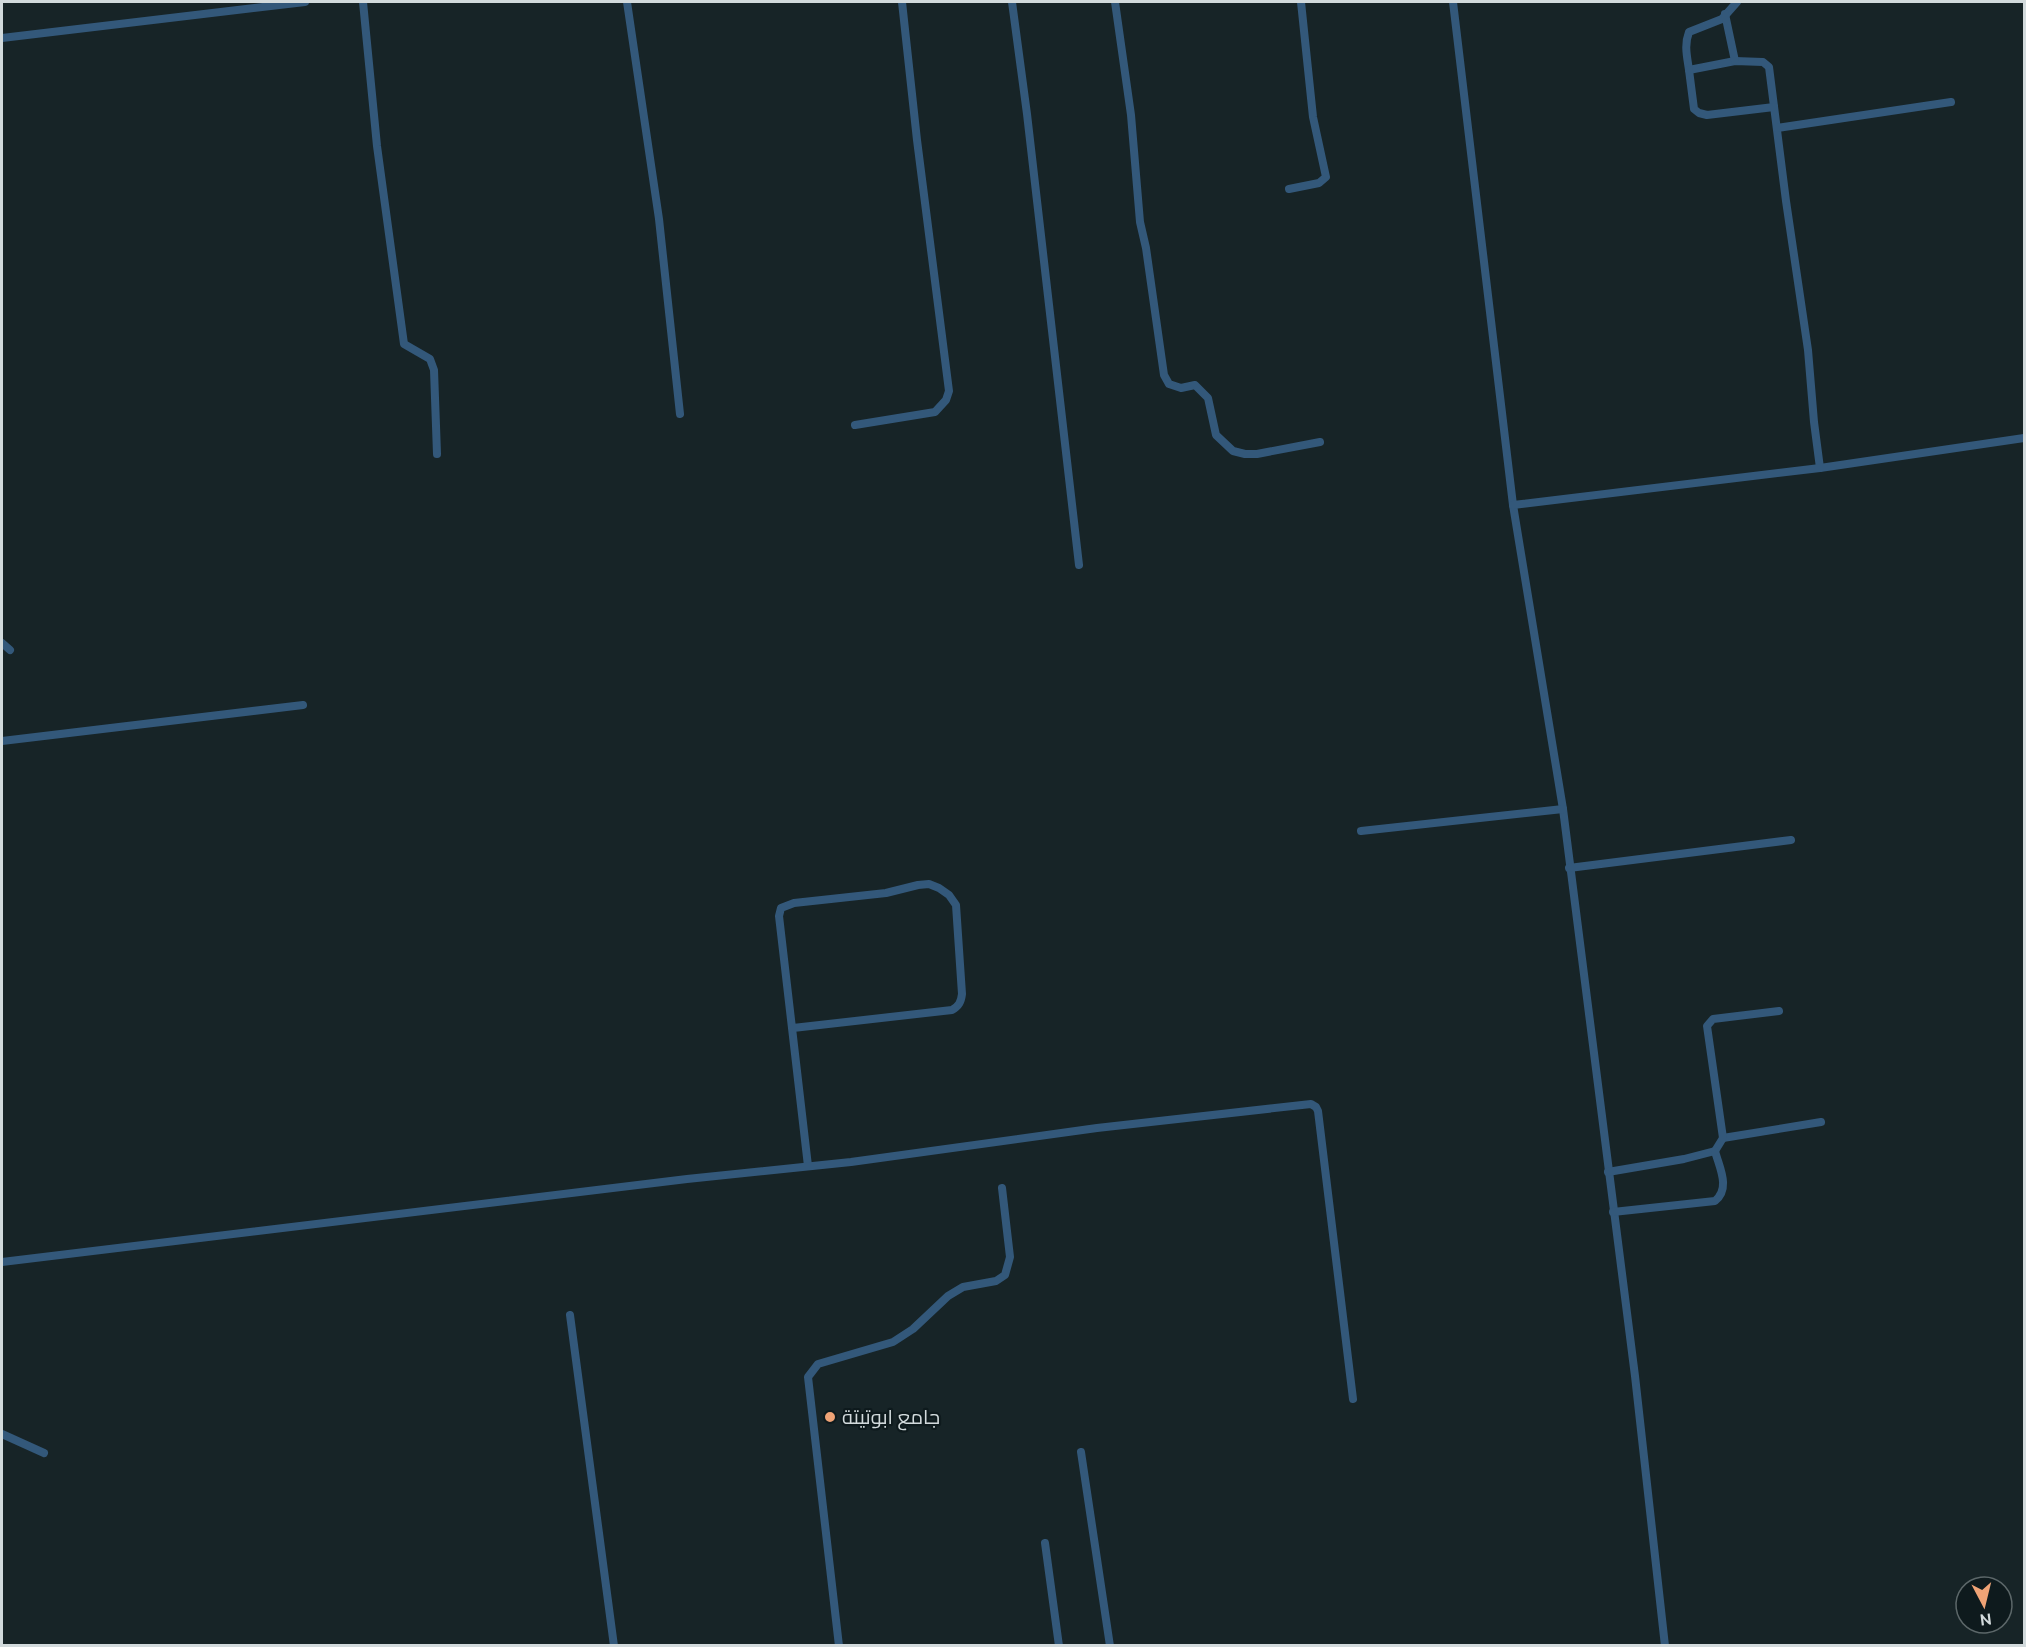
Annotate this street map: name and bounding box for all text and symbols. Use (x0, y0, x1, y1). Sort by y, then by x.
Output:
place label: جامع ابوتيتة (842, 1405, 940, 1431)
marker: جامع ابوتيتة (823, 1410, 837, 1424)
north arrow (1954, 1575, 2014, 1635)
text: N (1979, 1610, 1993, 1630)

